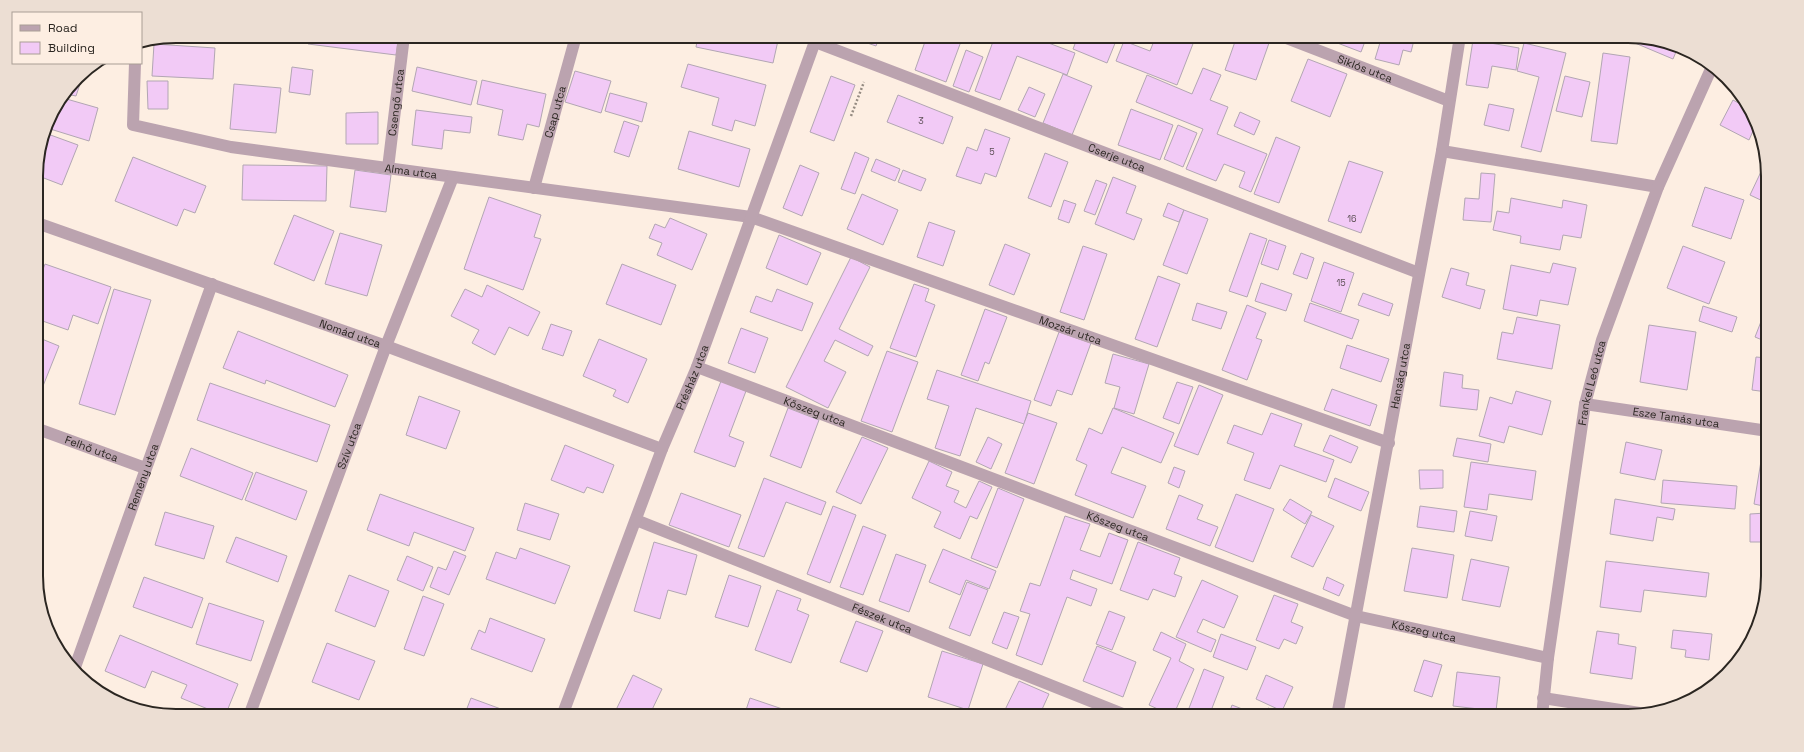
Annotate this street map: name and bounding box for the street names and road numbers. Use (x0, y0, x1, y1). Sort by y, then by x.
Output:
street label: Siklós utca (1335, 51, 1395, 86)
street label: Csengő utca (385, 68, 407, 137)
street label: Csap utca (541, 84, 569, 140)
street label: Cserje utca (1086, 140, 1148, 175)
street label: Alma utca (384, 161, 439, 182)
street label: Mozsár utca (1037, 313, 1104, 348)
street label: Nomád utca (318, 316, 383, 351)
street label: Frankel Leó utca (1575, 338, 1609, 426)
street label: Hanság utca (1387, 341, 1413, 410)
street label: Présház utca (673, 342, 712, 412)
street label: Kőszeg utca (782, 393, 849, 430)
street label: Esze Tamás utca (1632, 404, 1721, 431)
street label: Szív utca (334, 420, 364, 471)
street label: Felhő utca (63, 432, 121, 465)
street label: Remény utca (125, 441, 162, 512)
street label: Kőszeg utca (1085, 508, 1152, 544)
street label: Fészek utca (850, 600, 915, 637)
street label: Kőszeg utca (1390, 617, 1458, 645)

